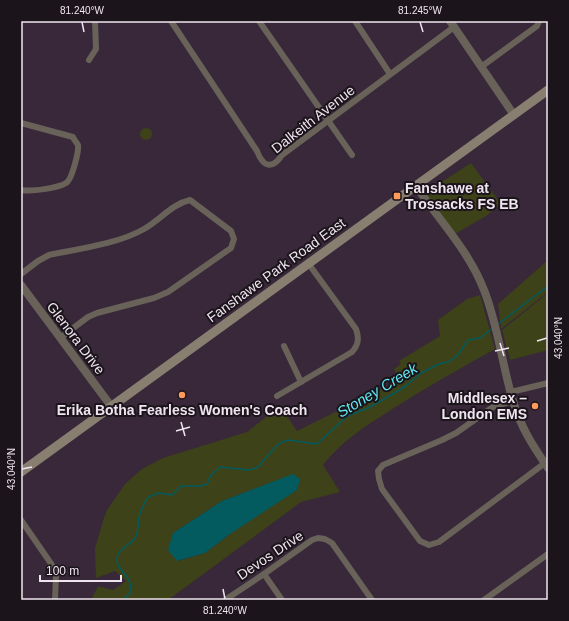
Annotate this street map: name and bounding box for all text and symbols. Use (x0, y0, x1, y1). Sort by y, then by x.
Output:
text: 81.240°W (60, 5, 105, 16)
text: 81.245°W (398, 5, 443, 16)
street label: Dalkeith Avenue (268, 81, 358, 156)
place label: Fanshawe at Trossacks FS EB (405, 180, 519, 212)
marker: Fanshawe at Trossacks FS EB (392, 191, 402, 201)
street label: Fanshawe Park Road East (204, 215, 348, 325)
street label: Glenora Drive (44, 299, 109, 377)
text: 43.040°N (553, 317, 564, 359)
water label: Stoney Creek (334, 359, 422, 421)
marker: Erika Botha Fearless Women's Coach (177, 390, 187, 400)
place label: Middlesex – London EMS (441, 390, 527, 422)
marker: Middlesex – London EMS (530, 401, 540, 411)
place label: Erika Botha Fearless Women's Coach (57, 402, 307, 418)
text: 43.040°N (6, 448, 17, 490)
street label: Devos Drive (234, 527, 306, 583)
scale bar (40, 557, 121, 583)
text: 100 m (46, 564, 79, 578)
text: 81.240°W (203, 605, 248, 616)

